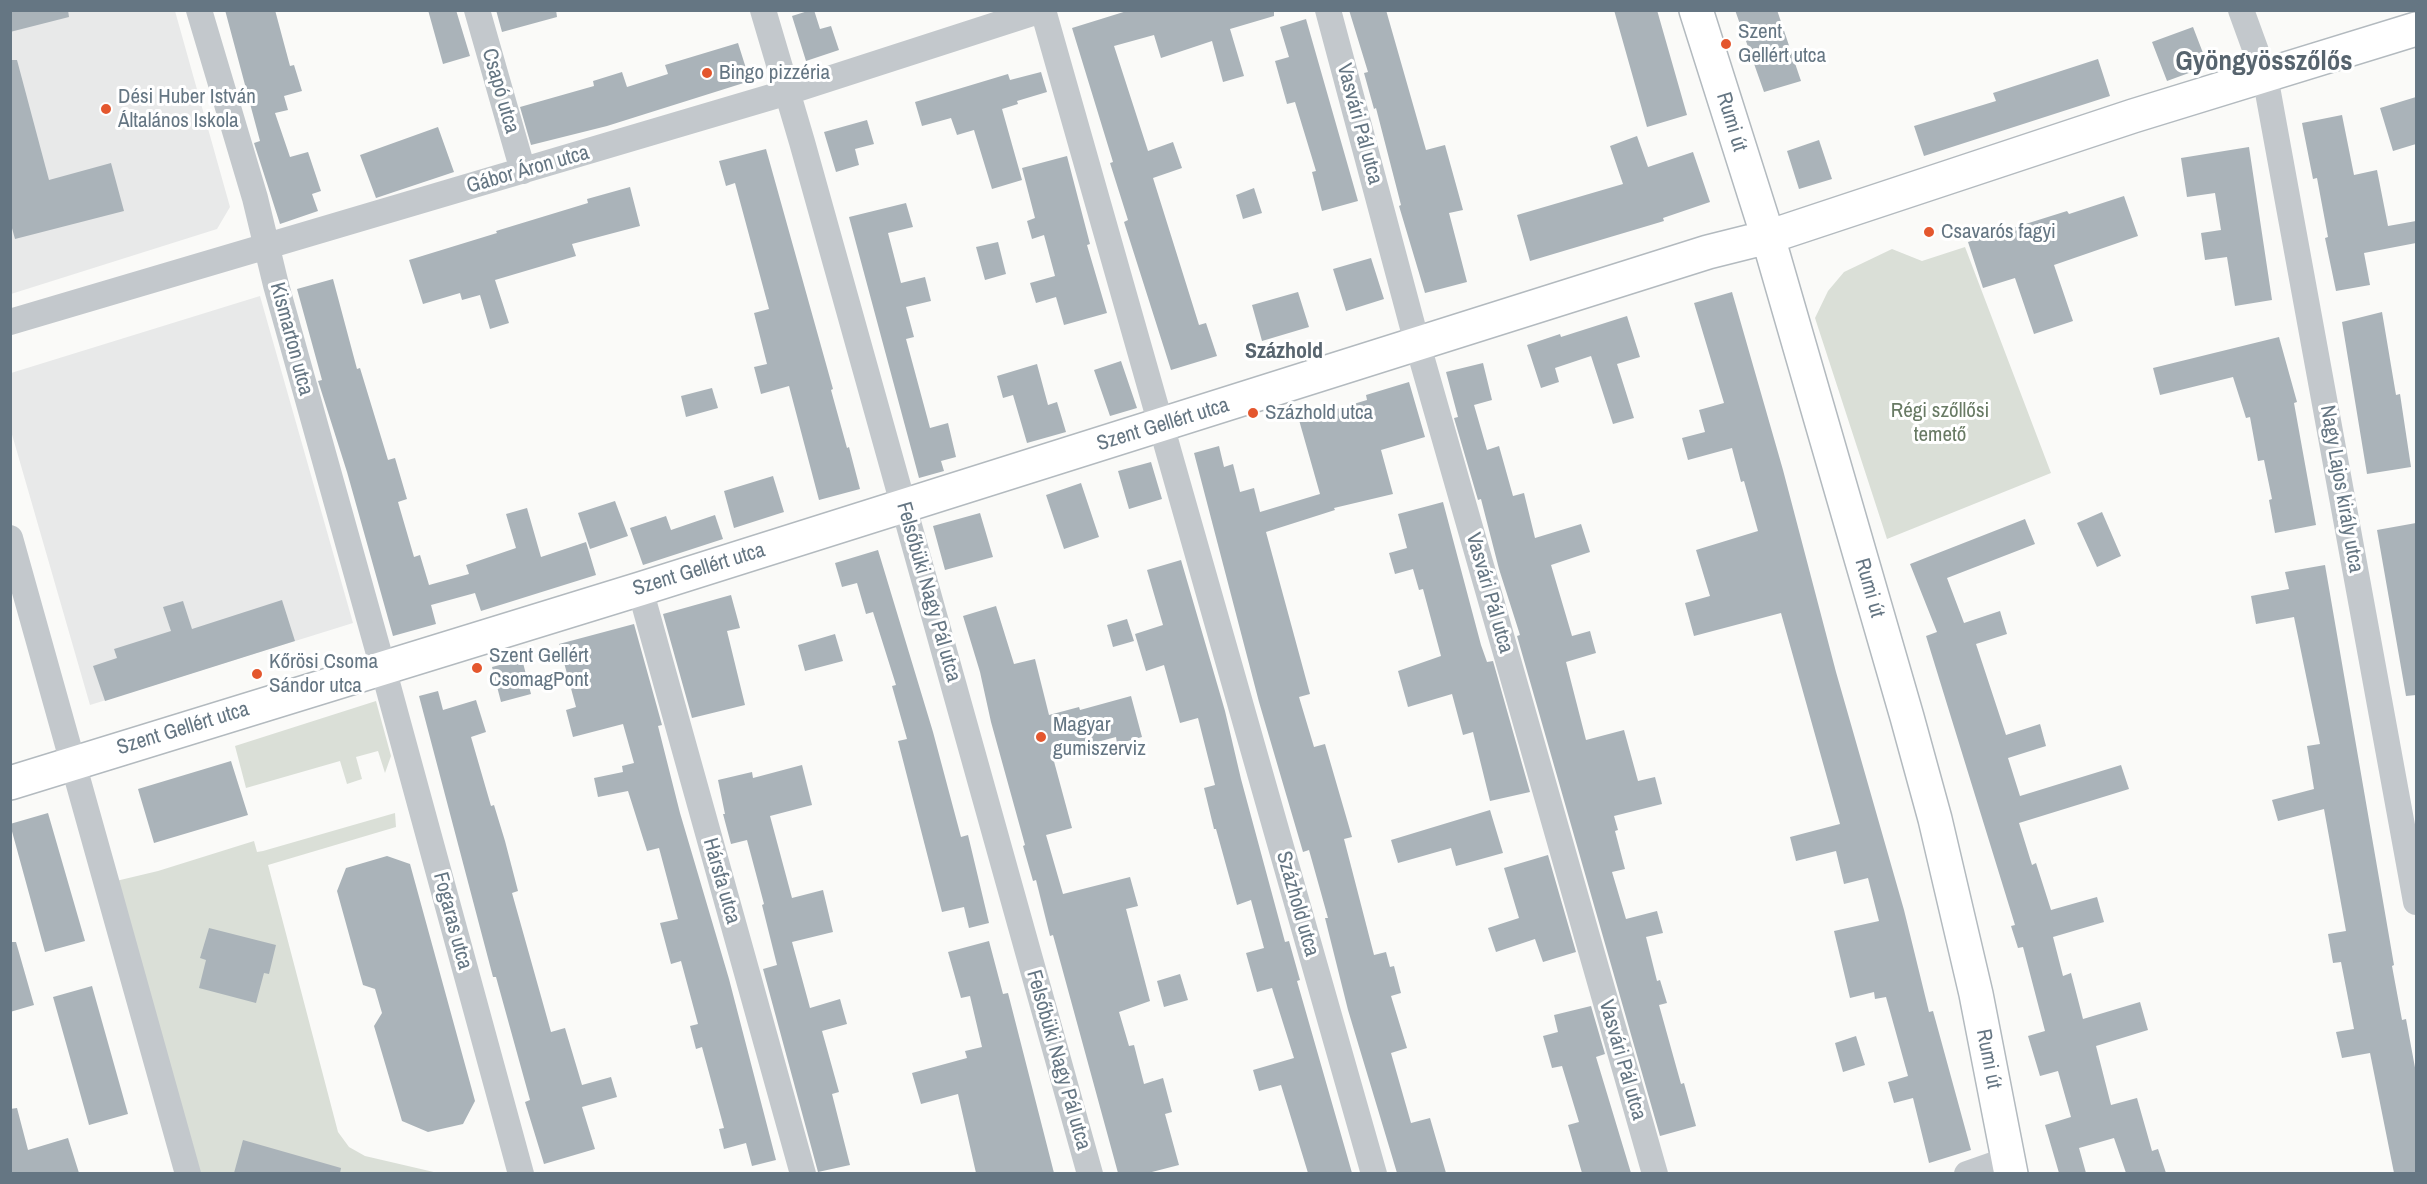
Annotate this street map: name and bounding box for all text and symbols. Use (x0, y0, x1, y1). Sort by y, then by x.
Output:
place label: Szent Gellért utca (1738, 19, 1826, 69)
marker: Szent Gellért utca (1719, 37, 1733, 51)
street label: Csapó utca (476, 46, 524, 136)
district label: Gyöngyösszőlős (2175, 47, 2353, 79)
place label: Bingo pizzéria (719, 60, 830, 86)
street label: Vasvári Pál utca (1331, 61, 1387, 187)
marker: Bingo pizzéria (700, 66, 714, 80)
place label: Dési Huber István Általános Iskola (118, 84, 256, 134)
street label: Rumi út (1710, 89, 1752, 155)
marker: Dési Huber István Általános Iskola (99, 102, 113, 116)
street label: Gábor Áron utca (464, 140, 592, 200)
place label: Csavarós fagyi (1941, 219, 2056, 245)
marker: Csavarós fagyi (1922, 225, 1936, 239)
street label: Kismarton utca (264, 280, 318, 398)
district label: Százhold (1245, 339, 1323, 365)
street label: Szent Gellért utca (1094, 393, 1232, 457)
park label: Régi szőllősi temető (1891, 398, 1989, 448)
place label: Százhold utca (1265, 400, 1373, 426)
street label: Nagy Lajos király utca (2314, 403, 2368, 575)
marker: Százhold utca (1246, 406, 1260, 420)
street label: Felsőbüki Nagy Pál utca (890, 499, 966, 685)
street label: Vasvári Pál utca (1460, 530, 1518, 656)
street label: Szent Gellért utca (630, 538, 768, 602)
street label: Rumi út (1849, 556, 1889, 620)
place label: Szent Gellért CsomagPont (489, 643, 589, 693)
place label: Kőrösi Csoma Sándor utca (269, 649, 378, 699)
marker: Szent Gellért CsomagPont (470, 661, 484, 675)
marker: Kőrösi Csoma Sándor utca (250, 667, 264, 681)
street label: Szent Gellért utca (114, 697, 252, 761)
place label: Magyar gumiszerviz (1053, 712, 1146, 762)
marker: Magyar gumiszerviz (1034, 730, 1048, 744)
street label: Hársfa utca (697, 835, 745, 927)
street label: Százhold utca (1270, 849, 1324, 959)
street label: Fogaras utca (427, 870, 477, 972)
street label: Felsőbüki Nagy Pál utca (1020, 967, 1096, 1153)
street label: Vasvári Pál utca (1593, 997, 1651, 1123)
street label: Rumi út (1970, 1027, 2006, 1091)

